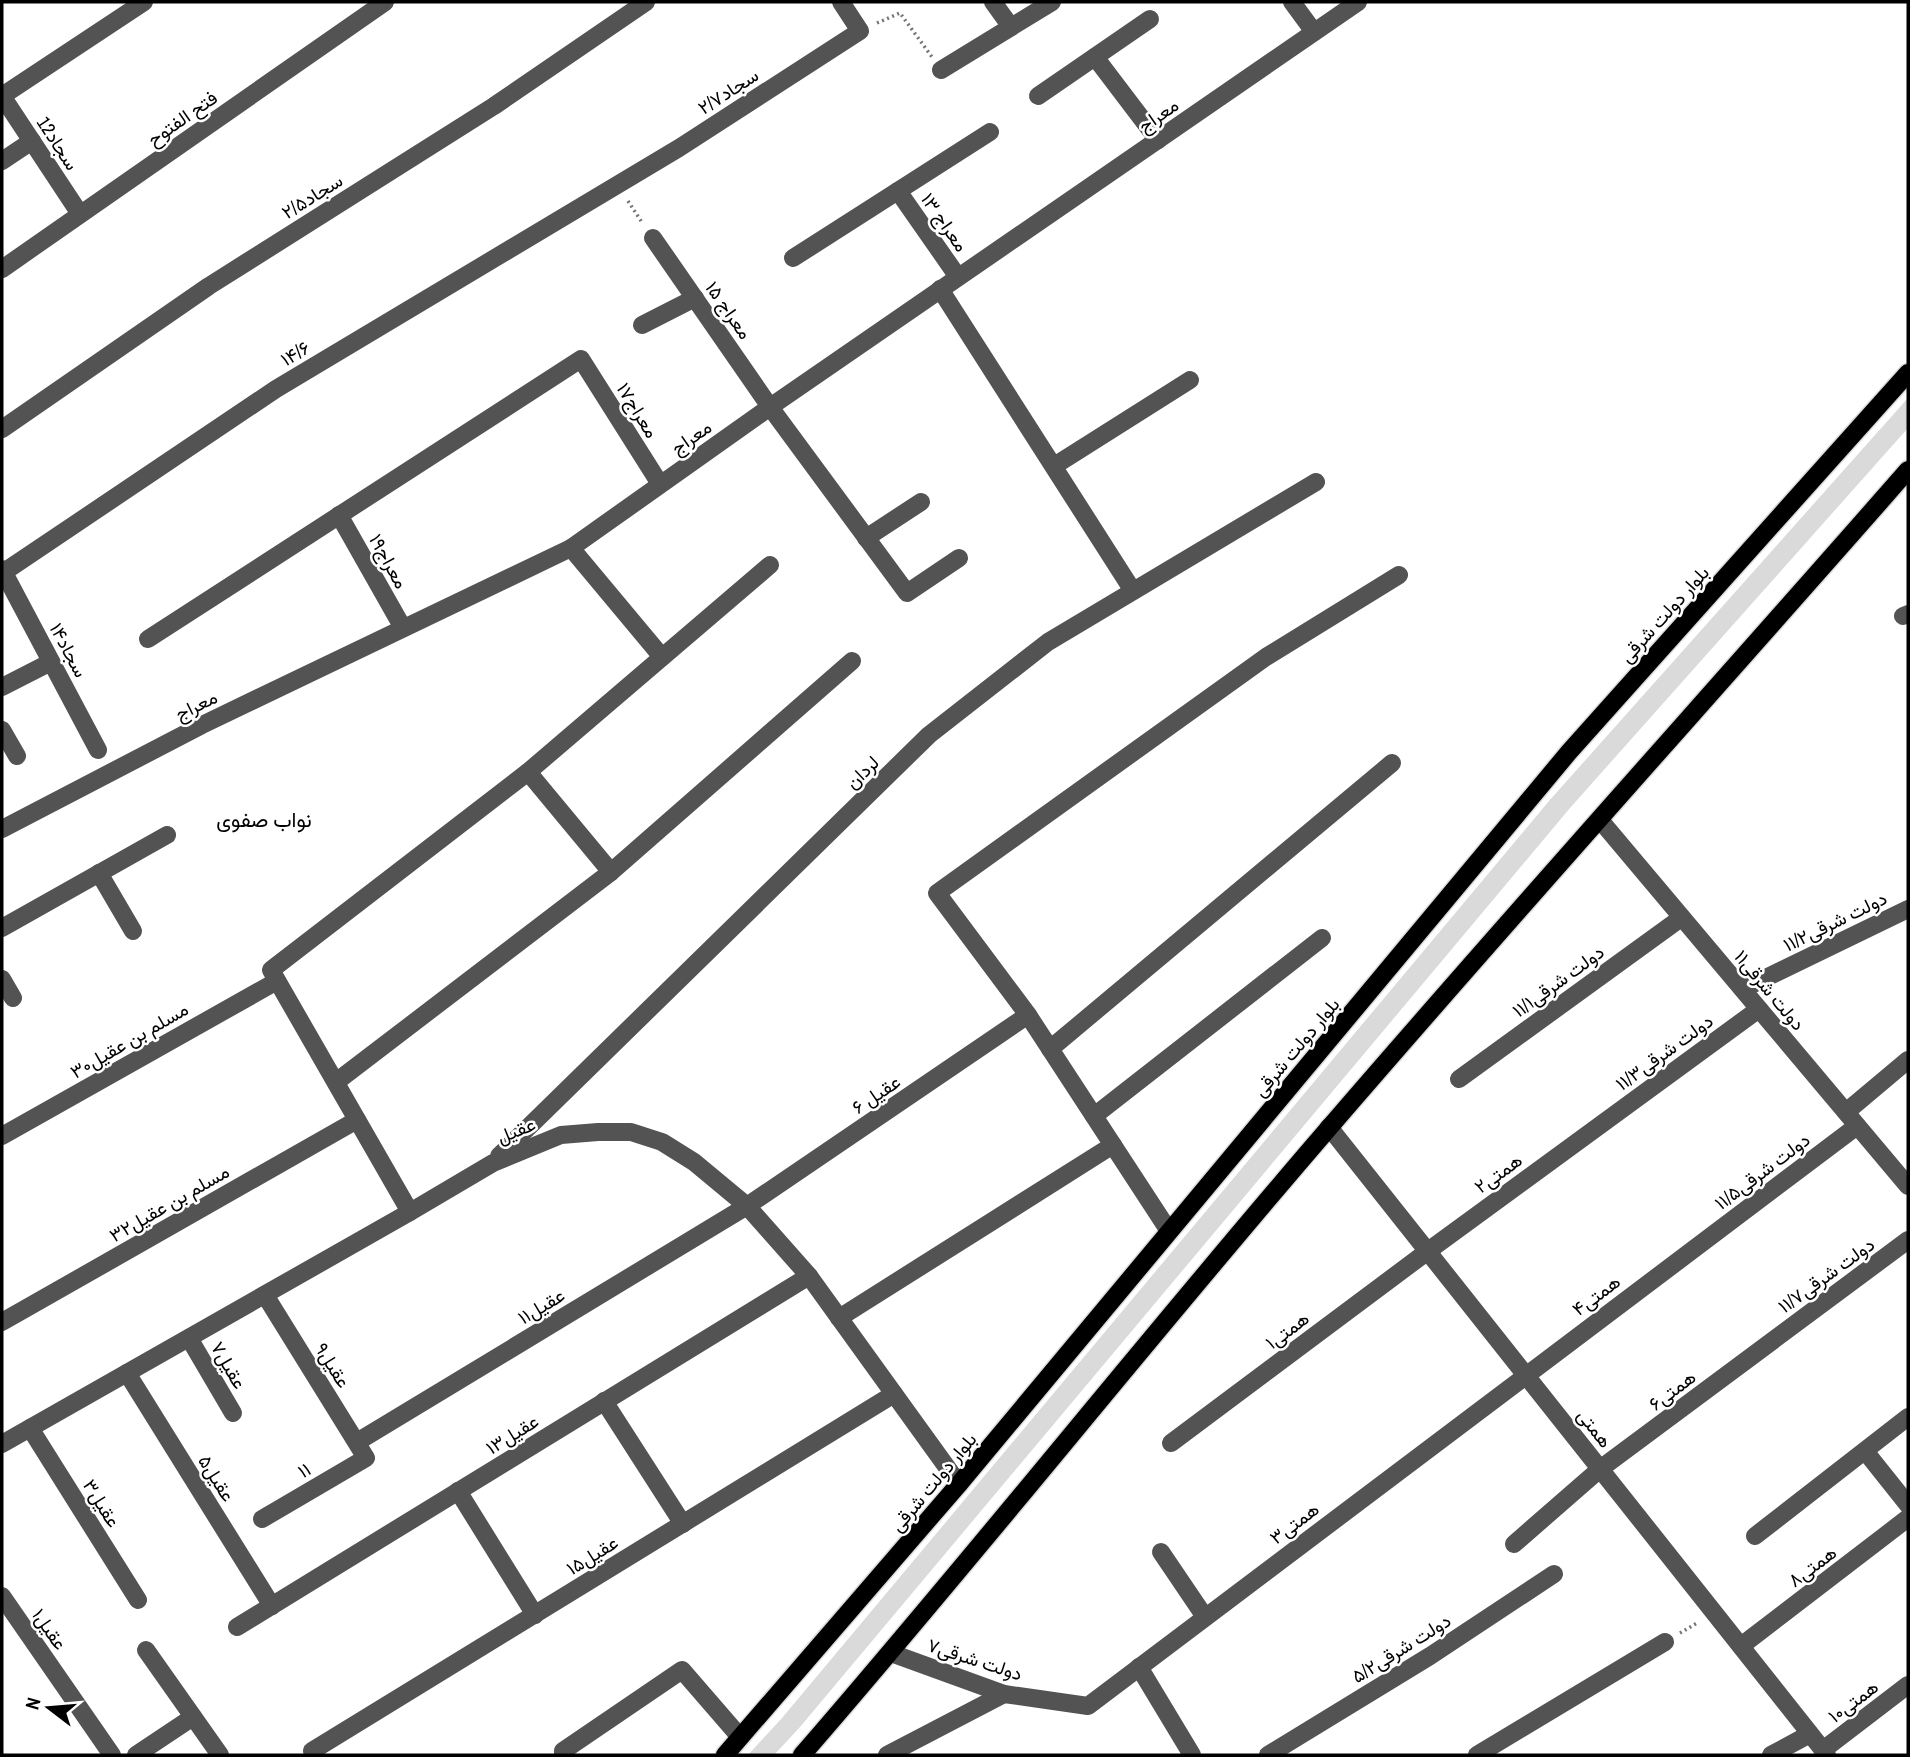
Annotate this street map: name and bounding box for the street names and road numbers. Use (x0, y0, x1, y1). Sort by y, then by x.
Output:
street label: سجاد۲/۷ (693, 62, 763, 120)
street label: فتح الفتوح (142, 84, 223, 152)
street label: معراج (1132, 92, 1184, 138)
street label: 12سجاد (31, 111, 85, 175)
street label: ۲/۵سجاد (276, 167, 348, 225)
street label: معراج ۱۳ (915, 187, 975, 257)
street label: معراج ۱۵ (700, 276, 758, 344)
street label: ۱۴/۶ (275, 334, 315, 372)
street label: معراج۱۷ (611, 377, 665, 443)
street label: معراج (665, 414, 717, 460)
street label: معراج۱۹ (363, 529, 415, 593)
street label: بلوار دولت شرقی (1613, 560, 1715, 668)
street label: ۱۴سجاد (44, 618, 94, 682)
street label: معراج (170, 684, 222, 726)
street label: لردان (839, 750, 885, 794)
street label: ۱۱/۲دولت شرقی (1779, 885, 1891, 957)
street label: ۱۱/۱دولت شرقی (1507, 939, 1609, 1023)
street label: ۱۱دولت شرقی (1729, 944, 1811, 1036)
street label: بلوار دولت شرقی (1247, 992, 1345, 1102)
street label: مسلم بن عقیل۳۰ (65, 996, 193, 1084)
street label: ۱۱/۳دولت شرقی (1610, 1008, 1718, 1096)
street label: عقیل ۶ (847, 1068, 905, 1120)
street label: عقیل (493, 1111, 539, 1149)
street label: ۱۱/۵دولت شرقی (1709, 1126, 1815, 1216)
street label: ۲همتی (1469, 1147, 1527, 1199)
street label: مسلم بن عقیل۳۲ (104, 1158, 234, 1248)
street label: ۱۱/۷دولت شرقی (1772, 1231, 1880, 1319)
street label: ۴همتی (1567, 1268, 1625, 1322)
street label: عقیل۱۱ (513, 1282, 569, 1330)
street label: ۱همتی (1260, 1305, 1314, 1355)
street label: عقیل۷ (205, 1336, 253, 1394)
street label: عقیل۹ (309, 1337, 357, 1393)
street label: ۶همتی (1643, 1364, 1701, 1416)
street label: همتی (1571, 1403, 1619, 1453)
street label: عقیل۱۳ (481, 1408, 543, 1460)
street label: بلوار دولت شرقی (884, 1427, 982, 1537)
street label: عقیل۵ (192, 1450, 242, 1506)
street label: ۱۱ (293, 1456, 315, 1484)
street label: عقیل۳ (77, 1474, 127, 1532)
street label: ۳همتی (1264, 1496, 1324, 1550)
street label: عقیل۱۵ (561, 1529, 623, 1581)
street label: همتی۸ (1782, 1539, 1842, 1593)
street label: عقیل۱ (26, 1603, 74, 1655)
street label: ۵/۲دولت شرقی (1346, 1607, 1456, 1689)
street label: ۷دولت شرقی (924, 1631, 1026, 1687)
street label: ۱۰همتی (1823, 1674, 1883, 1728)

